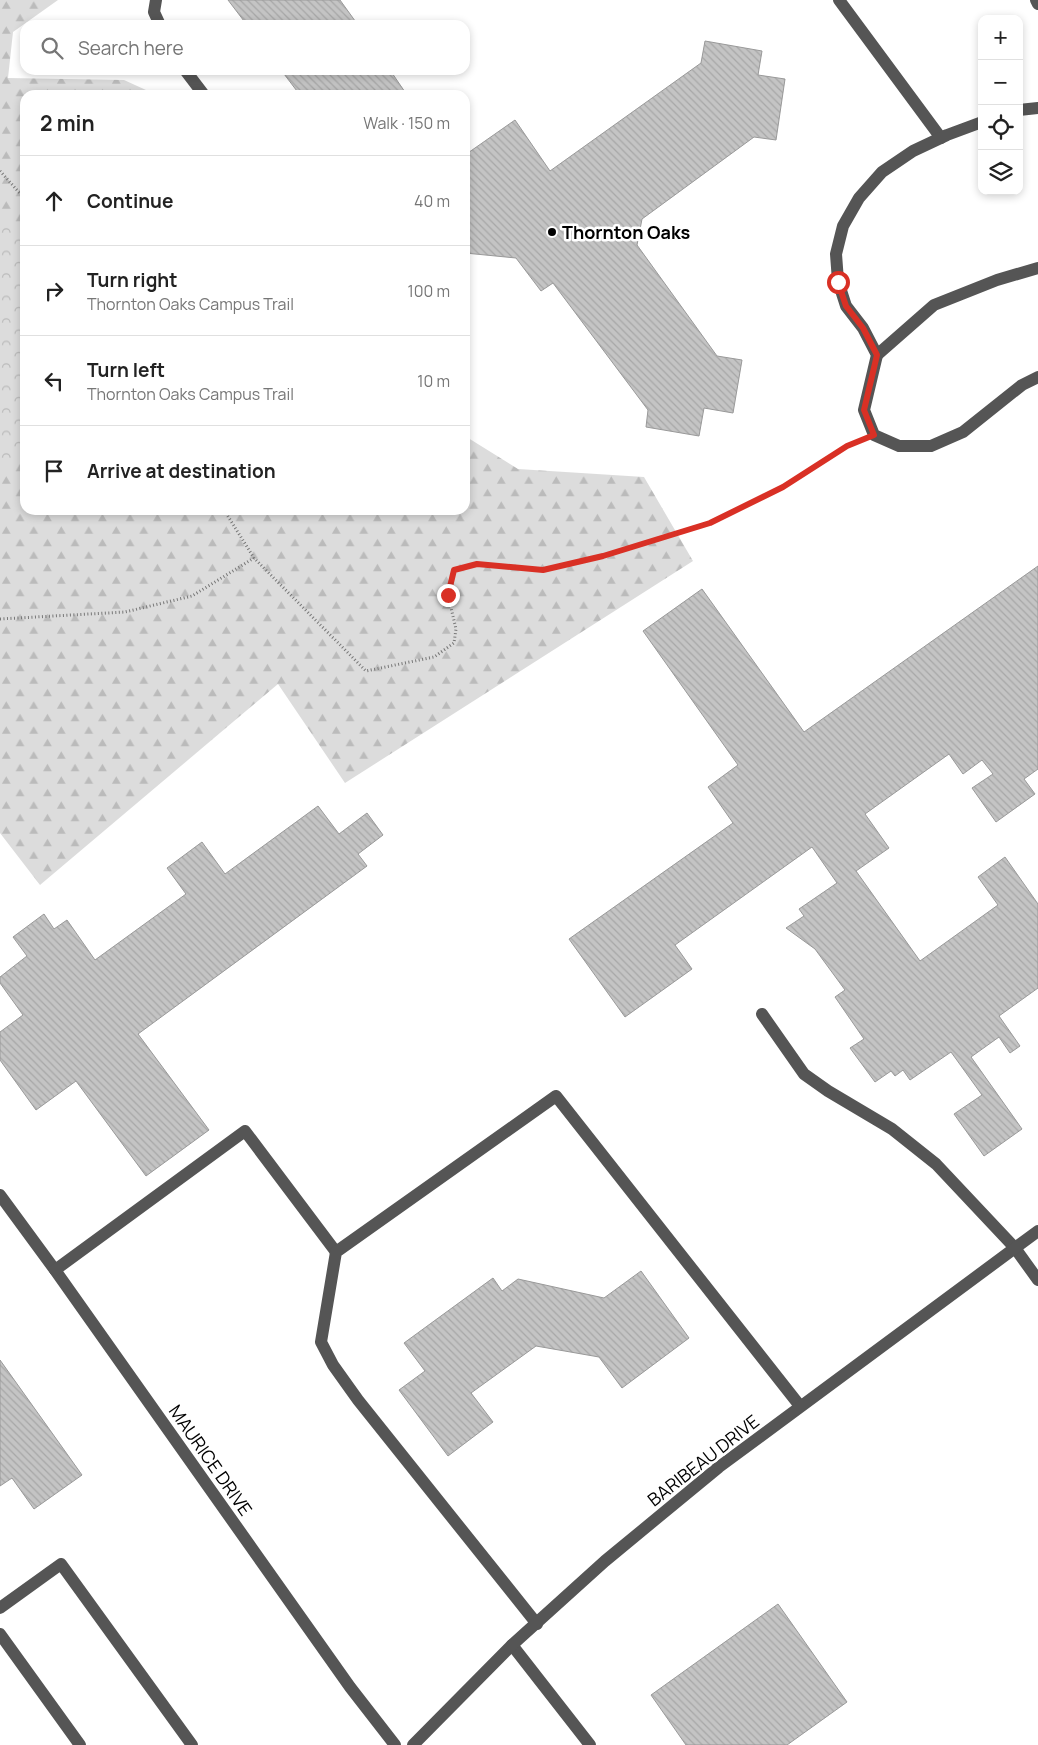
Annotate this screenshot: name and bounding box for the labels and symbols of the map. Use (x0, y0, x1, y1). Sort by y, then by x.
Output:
place label: Thornton Oaks (562, 220, 690, 244)
marker: Thornton Oaks (546, 226, 558, 238)
route start (827, 271, 850, 294)
route end (437, 584, 460, 607)
street label: MAURICE DRIVE (164, 1400, 258, 1520)
street label: BARIBEAU DRIVE (642, 1409, 764, 1511)

